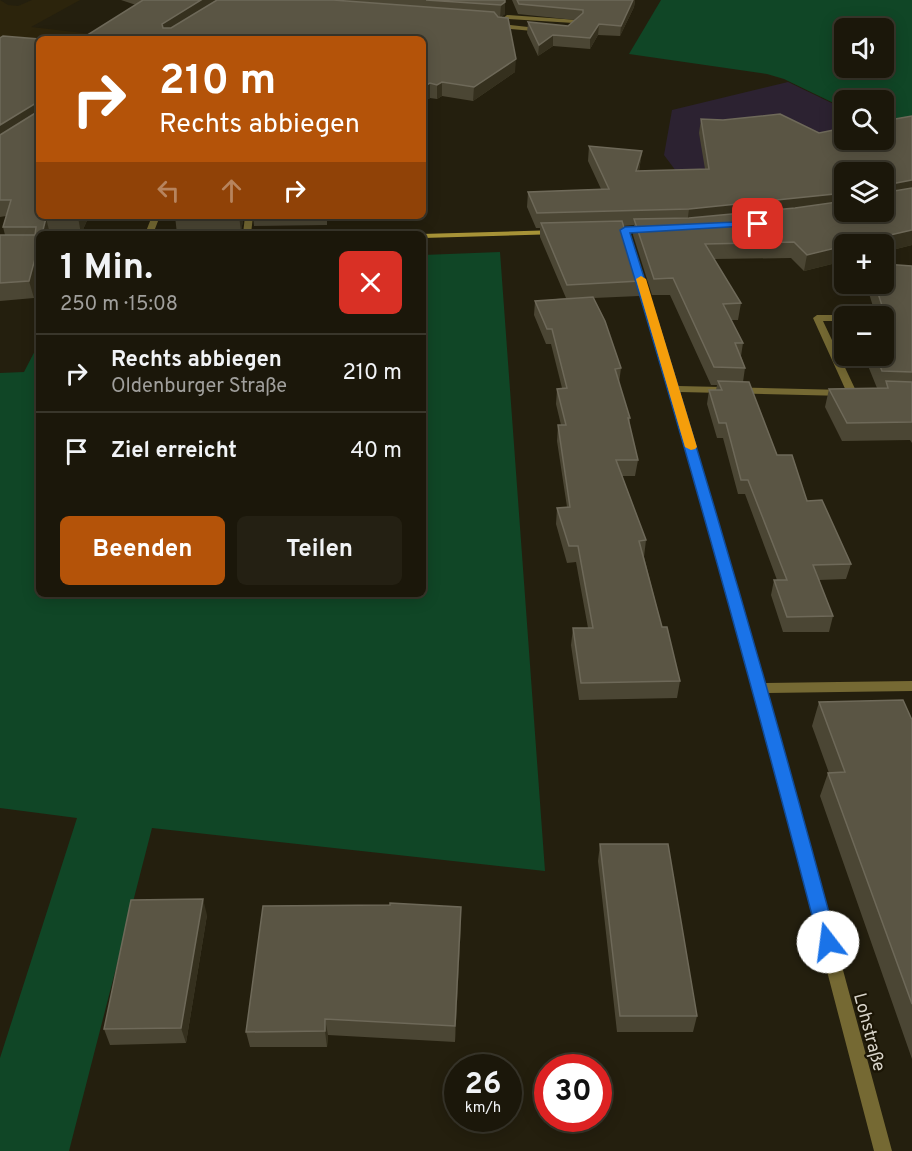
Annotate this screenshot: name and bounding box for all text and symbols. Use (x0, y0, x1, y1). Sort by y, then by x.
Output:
map controls (834, 18, 894, 366)
button: sound (834, 18, 894, 78)
text: 210 m (159, 56, 276, 109)
icon: right (60, 60, 138, 138)
button: search (834, 90, 894, 150)
text: Rechts abbiegen (159, 108, 360, 142)
button: layers (834, 162, 894, 222)
icon: left (152, 174, 185, 207)
icon: ahead (215, 174, 248, 207)
icon: right (278, 174, 311, 207)
pin (732, 198, 783, 249)
icon: arrive (741, 207, 774, 240)
button: + (834, 234, 894, 294)
text: 1 Min. (60, 246, 153, 292)
button: close (339, 251, 402, 314)
text: 250 m · 15:08 (60, 292, 178, 318)
button: − (834, 306, 894, 366)
text: Rechts abbiegen (111, 347, 282, 374)
icon: right (60, 357, 93, 390)
text: 210 m (342, 360, 402, 387)
text: Oldenburger Straße (111, 374, 287, 400)
icon: arrive (60, 435, 93, 468)
text: Ziel erreicht (111, 438, 237, 465)
text: 40 m (350, 438, 402, 465)
button: Beenden (60, 516, 225, 585)
button: Teilen (237, 516, 402, 585)
position arrow (796, 910, 860, 974)
street label: Lohstraße (847, 991, 890, 1074)
speed limit sign: 30 (534, 1054, 612, 1132)
text: 26 (465, 1067, 501, 1104)
text: km/h (465, 1099, 501, 1118)

